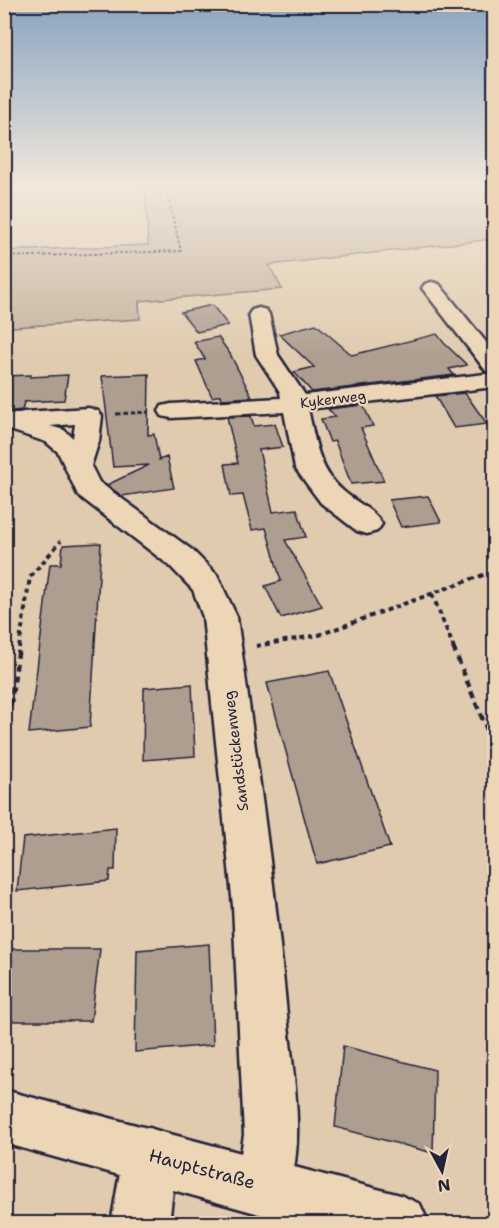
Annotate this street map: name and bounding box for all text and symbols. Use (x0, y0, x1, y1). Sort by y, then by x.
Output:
street label: Kykerweg (299, 386, 367, 412)
street label: Sandstückenweg (219, 690, 253, 812)
north arrow (412, 1141, 472, 1201)
street label: Hauptstraße (146, 1143, 258, 1195)
text: N (436, 1174, 452, 1197)

